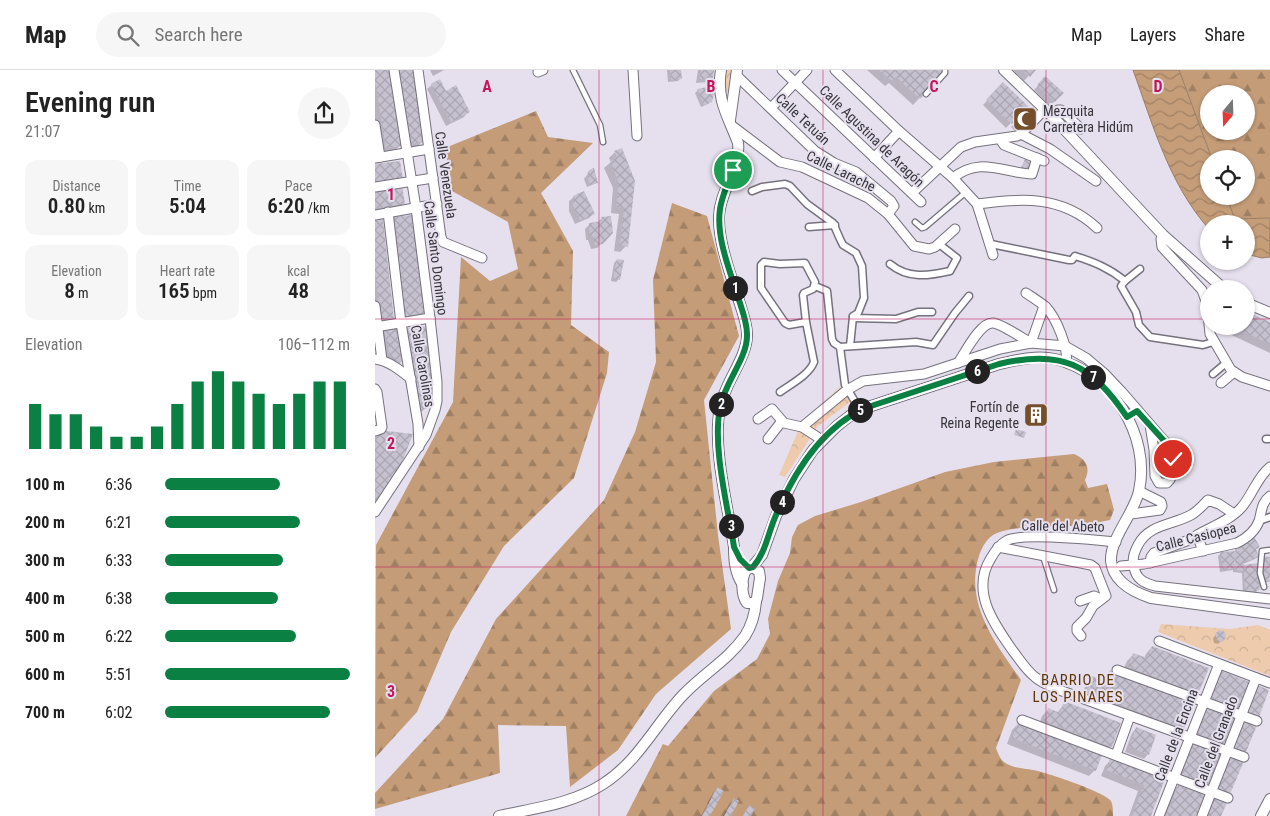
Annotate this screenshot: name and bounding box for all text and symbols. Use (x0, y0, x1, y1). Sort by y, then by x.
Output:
search box (96, 12, 446, 57)
text: Map (25, 21, 66, 49)
icon: search (114, 21, 142, 49)
text: Search here (154, 23, 243, 46)
text: Map (1071, 24, 1102, 45)
text: Layers (1130, 24, 1177, 45)
text: Share (1205, 24, 1245, 45)
text: A (482, 77, 492, 96)
text: B (707, 77, 716, 96)
text: C (929, 77, 939, 96)
text: D (1153, 77, 1163, 96)
street label: Calle Agustina de Aragón (816, 82, 928, 190)
north arrow (1200, 85, 1255, 140)
map controls (1200, 85, 1255, 335)
text: Evening run (25, 86, 155, 119)
button: share (298, 87, 350, 139)
street label: Calle Tetuán (773, 90, 833, 148)
place label: Mezquita Carretera Hidúm (1043, 103, 1133, 135)
mosque icon: Mezquita Carretera Hidúm (1012, 106, 1038, 132)
text: 21:07 (25, 122, 60, 141)
street label: Calle Venezuela (432, 130, 460, 220)
street label: Calle Larache (804, 147, 878, 195)
pin (712, 149, 754, 191)
button: locate (1200, 150, 1255, 205)
icon: arrive (719, 156, 747, 184)
text: Distance (52, 178, 101, 194)
text: Time (174, 178, 201, 194)
text: Pace (285, 178, 312, 194)
text: 1 (387, 185, 395, 204)
text: 0.80 (48, 194, 85, 218)
text: 5:04 (169, 194, 206, 218)
text: 6:20 (267, 194, 304, 218)
text: km (85, 200, 105, 216)
text: /km (304, 200, 330, 216)
street label: Calle Santo Domingo (421, 200, 451, 316)
button: + (1200, 215, 1255, 270)
text: Elevation (51, 263, 102, 279)
text: Heart rate (160, 263, 215, 279)
text: kcal (287, 263, 310, 279)
pin: 1 (723, 276, 747, 300)
text: 8 (64, 279, 75, 303)
text: 165 (158, 279, 190, 303)
text: 48 (288, 279, 309, 303)
text: 1 (732, 280, 739, 296)
button: − (1200, 280, 1255, 335)
text: m (75, 285, 89, 301)
text: bpm (190, 285, 217, 301)
street label: Calle Carolinas (408, 324, 438, 408)
text: Elevation (25, 335, 83, 354)
text: 106–112 m (278, 335, 350, 354)
pin: 6 (965, 358, 989, 384)
text: 6 (974, 363, 981, 379)
pin: 7 (1081, 364, 1105, 390)
text: 7 (1090, 369, 1097, 385)
pin: 2 (709, 392, 733, 416)
text: 2 (718, 396, 725, 412)
pin: 5 (847, 398, 873, 422)
place label: Fortín de Reina Regente (940, 399, 1019, 431)
text: 5 (857, 402, 864, 418)
building icon: Fortín de Reina Regente (1023, 402, 1049, 428)
text: 2 (387, 434, 395, 453)
pin (1152, 438, 1194, 480)
icon: check (1159, 445, 1187, 473)
text: 100 m (25, 475, 65, 494)
text: 6:36 (105, 475, 132, 494)
pin: 4 (769, 490, 795, 514)
text: 4 (779, 494, 786, 510)
text: 200 m (25, 513, 65, 532)
text: 6:21 (105, 513, 132, 532)
pin: 3 (719, 514, 743, 538)
street label: Calle del Abeto (1021, 517, 1105, 535)
text: 3 (728, 518, 735, 534)
street label: Calle Casiopea (1154, 519, 1238, 555)
text: 300 m (25, 551, 65, 570)
text: 6:33 (105, 551, 132, 570)
text: 400 m (25, 589, 65, 608)
text: 6:38 (105, 589, 132, 608)
text: 500 m (25, 627, 65, 646)
text: 6:22 (105, 627, 132, 646)
text: 600 m (25, 665, 65, 684)
text: 5:51 (105, 665, 132, 684)
district label: BARRIO DE LOS PINARES (1032, 671, 1124, 706)
text: 3 (387, 682, 395, 701)
street label: Calle de la Encina (1151, 687, 1201, 783)
street label: Calle del Granado (1191, 694, 1241, 790)
text: 700 m (25, 703, 65, 722)
text: 6:02 (105, 703, 132, 722)

